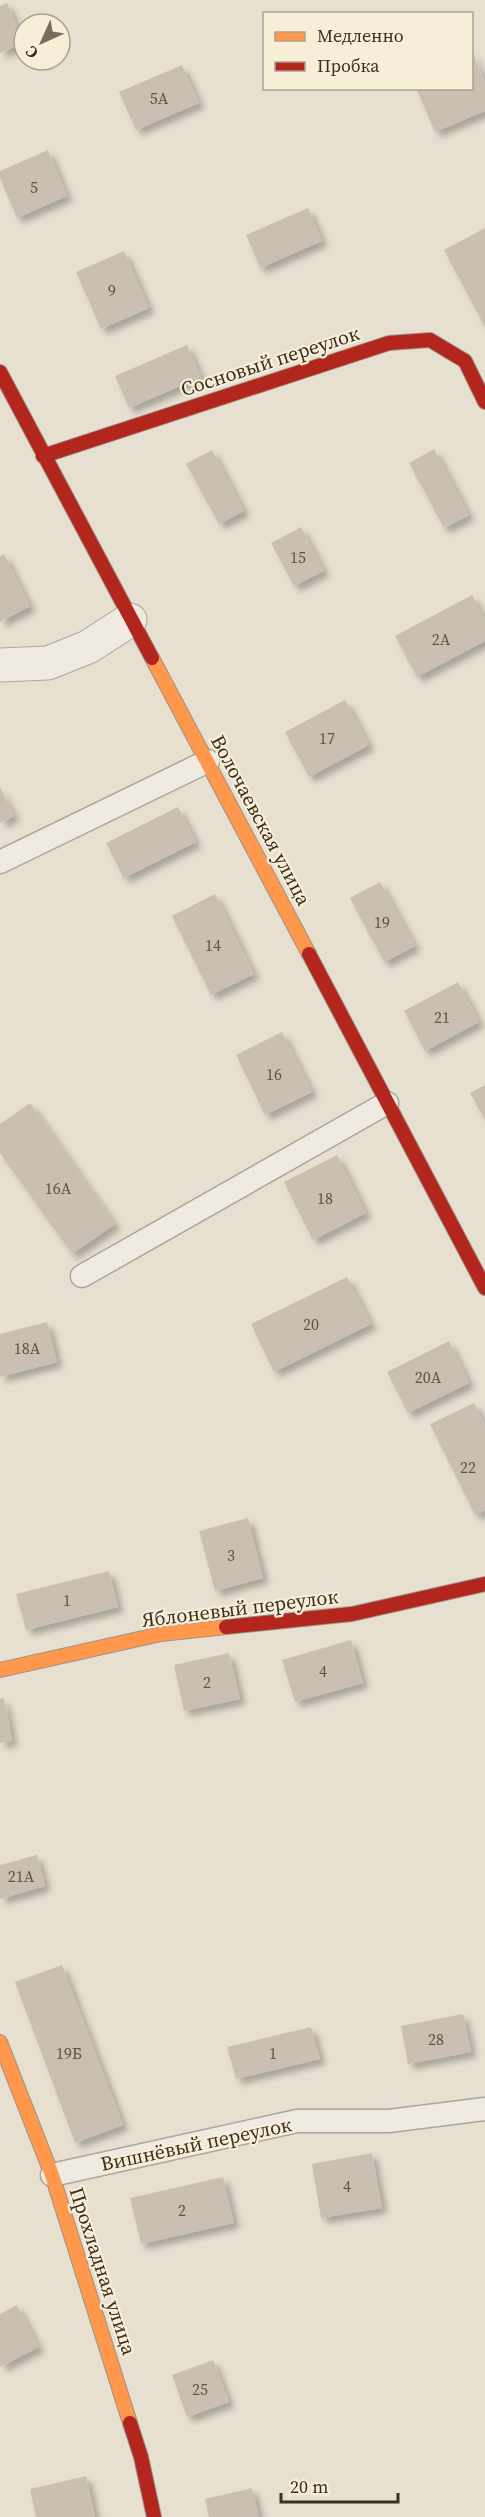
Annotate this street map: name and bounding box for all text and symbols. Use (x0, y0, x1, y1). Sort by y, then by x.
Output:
north arrow (12, 12, 72, 72)
legend (263, 12, 473, 90)
text: Медленно (317, 23, 404, 48)
text: С (20, 41, 43, 64)
text: Пробка (317, 53, 380, 78)
house number: 5А (150, 87, 169, 109)
house number: 5 (30, 176, 38, 198)
house number: 9 (108, 279, 116, 301)
street label: Сосновый переулок (177, 319, 363, 403)
house number: 15 (290, 546, 306, 568)
house number: 2А (432, 628, 451, 650)
house number: 17 (319, 727, 335, 749)
street label: Волочаевская улица (204, 730, 318, 911)
house number: 19 (374, 911, 390, 933)
house number: 14 (205, 934, 221, 956)
house number: 21 (434, 1006, 450, 1028)
house number: 16 (266, 1063, 282, 1085)
house number: 16А (45, 1177, 72, 1199)
house number: 18 (317, 1187, 333, 1209)
house number: 20 (303, 1313, 319, 1335)
house number: 18А (14, 1337, 41, 1359)
house number: 20А (415, 1366, 442, 1388)
house number: 22 (460, 1456, 476, 1478)
house number: 3 (227, 1544, 235, 1566)
street label: Яблоневый переулок (140, 1582, 340, 1634)
house number: 1 (63, 1589, 71, 1611)
house number: 4 (319, 1660, 327, 1682)
house number: 2 (203, 1671, 211, 1693)
house number: 21А (8, 1865, 35, 1887)
house number: 28 (428, 2028, 444, 2050)
house number: 19Б (56, 2042, 82, 2064)
house number: 1 (269, 2042, 277, 2064)
street label: Вишнёвый переулок (98, 2110, 294, 2178)
house number: 4 (343, 2175, 351, 2197)
street label: Прохладная улица (63, 2183, 144, 2359)
house number: 2 (178, 2199, 186, 2221)
house number: 25 (192, 2378, 208, 2400)
scale bar (281, 2466, 398, 2504)
text: 20 m (290, 2474, 328, 2499)

